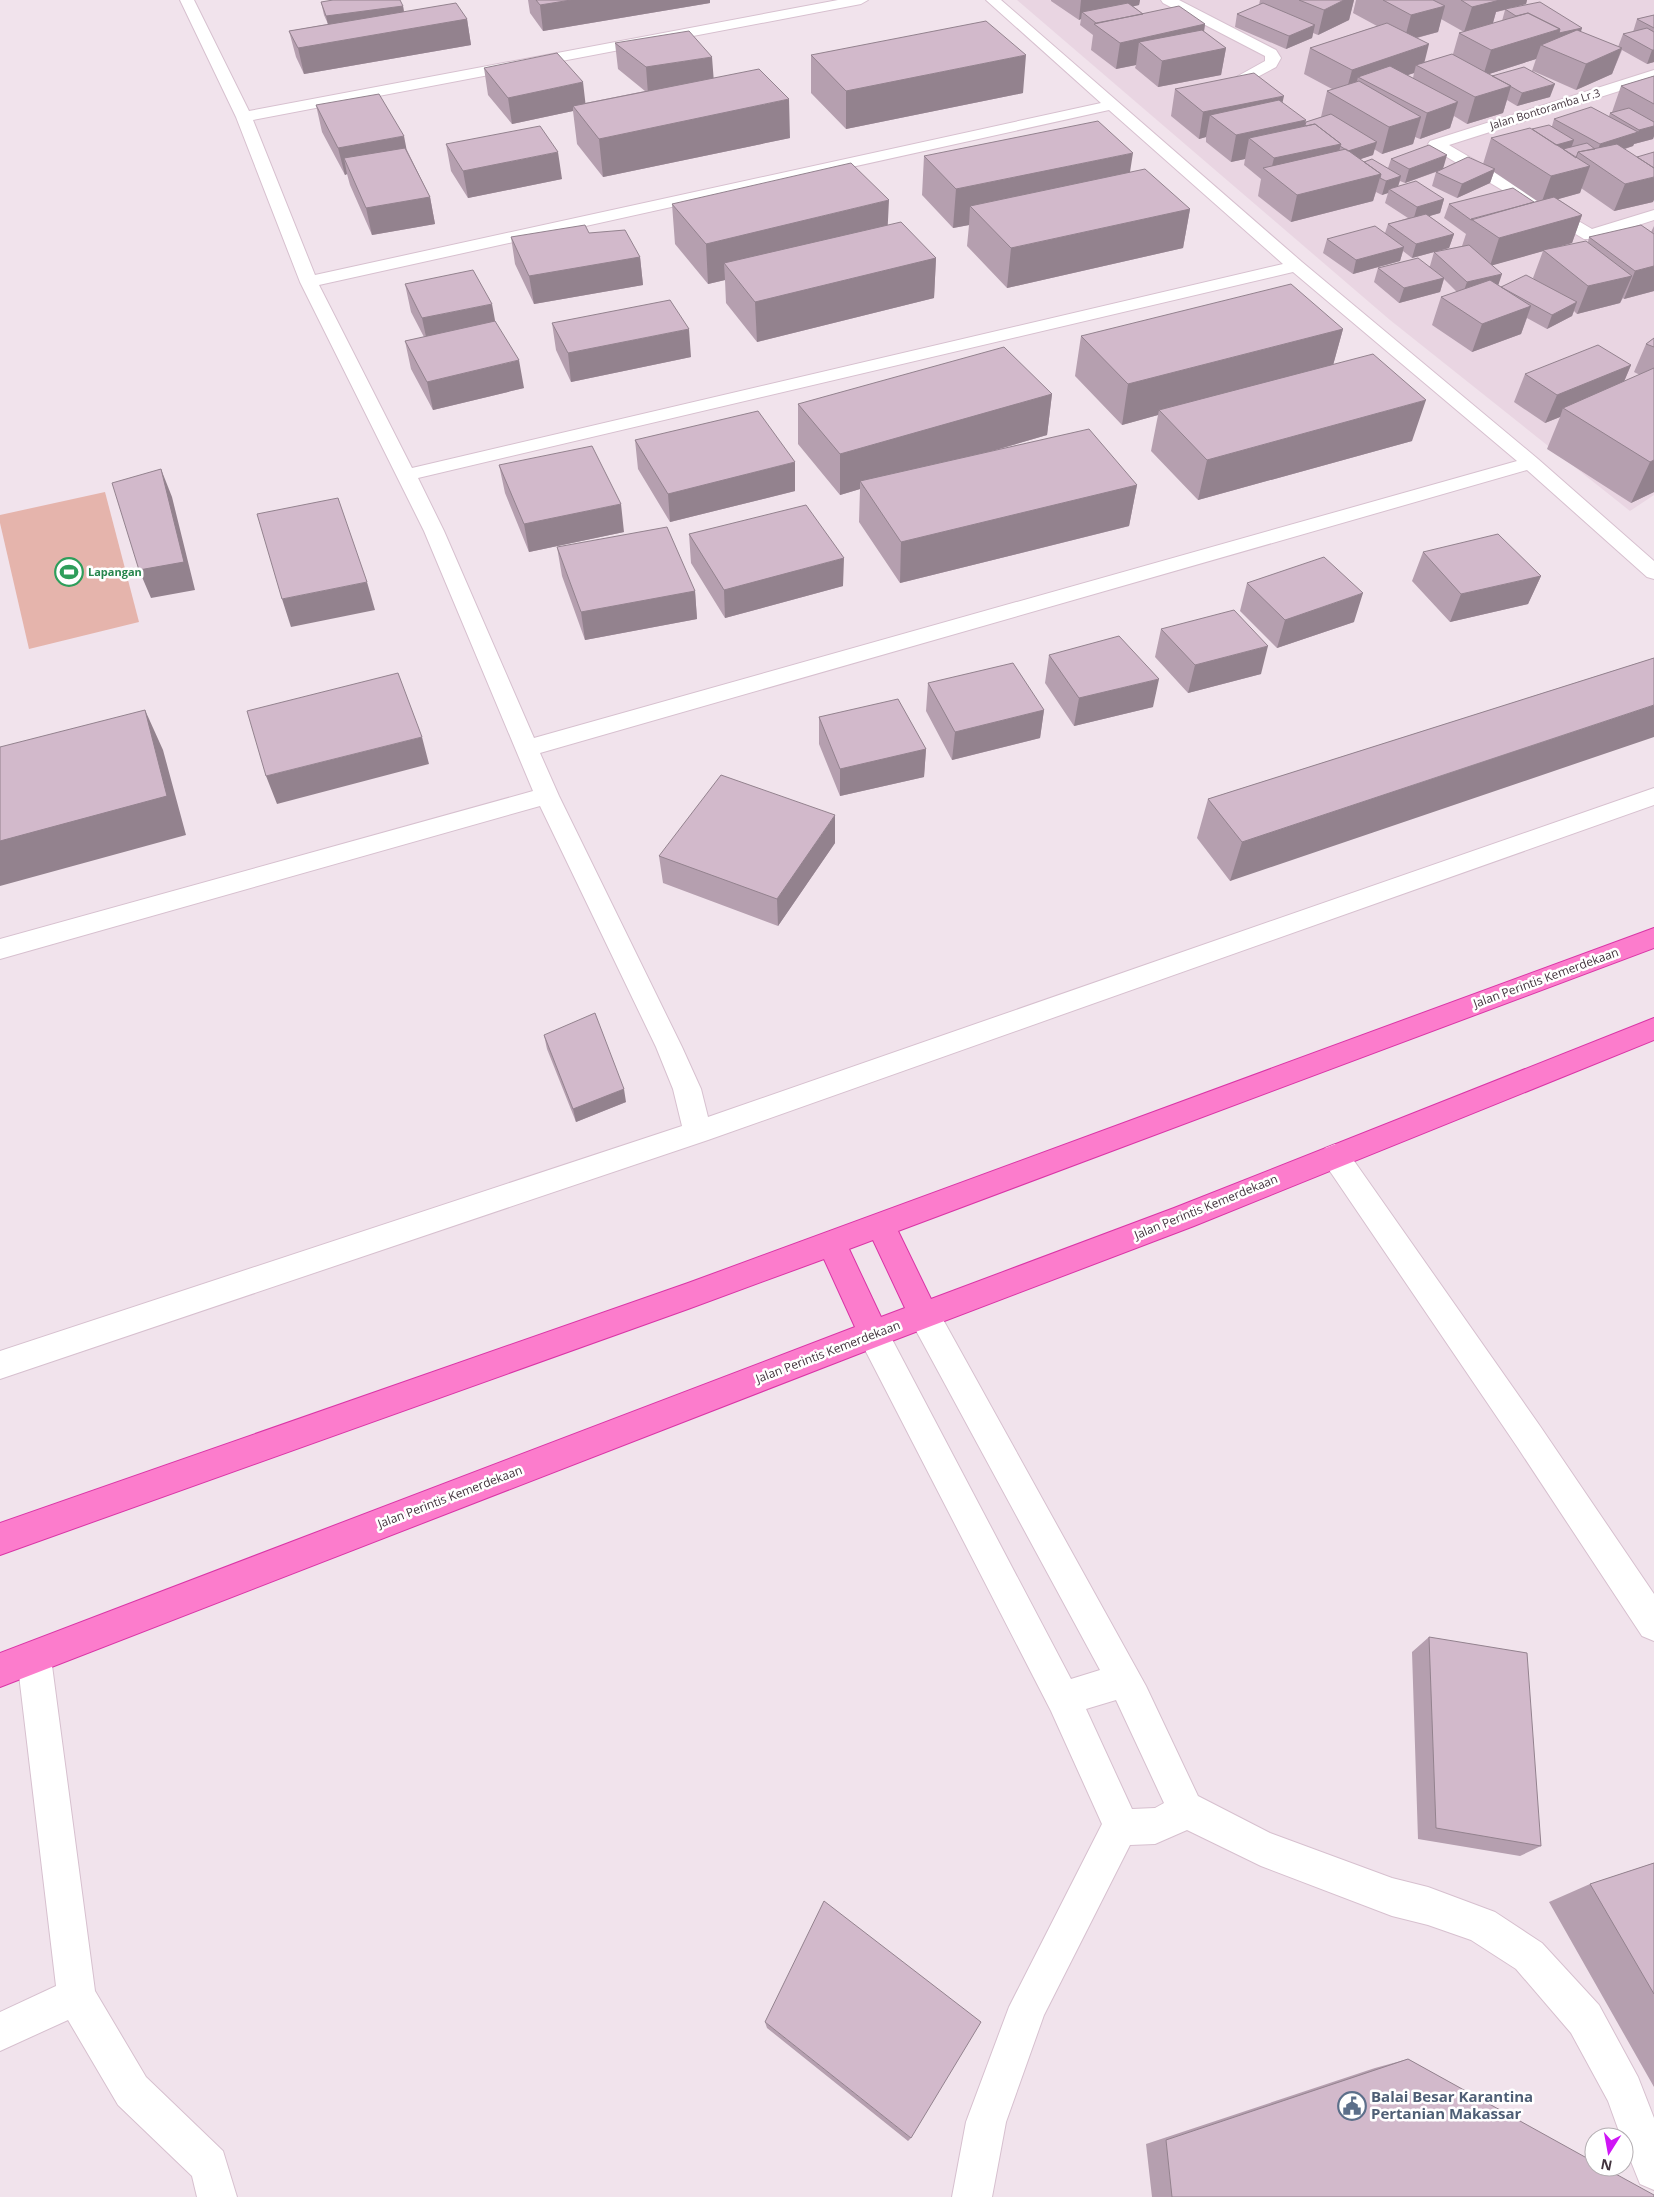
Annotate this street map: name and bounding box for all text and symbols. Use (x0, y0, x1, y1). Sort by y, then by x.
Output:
street label: Jalan Bontoramba Lr.3 (1487, 85, 1602, 133)
sports icon: Lapangan (54, 557, 84, 587)
place label: Lapangan (88, 564, 142, 579)
street label: Jalan Perintis Kemerdekaan (1470, 943, 1621, 1012)
street label: Jalan Perintis Kemerdekaan (1131, 1170, 1280, 1244)
street label: Jalan Perintis Kemerdekaan (752, 1316, 902, 1387)
street label: Jalan Perintis Kemerdekaan (374, 1461, 524, 1532)
place label: Balai Besar Karantina Pertanian Makassar (1371, 2086, 1533, 2123)
public building icon: Balai Besar Karantina Pertanian Makassar (1337, 2091, 1367, 2121)
north arrow (1584, 2127, 1634, 2177)
text: N (1599, 2155, 1614, 2176)

